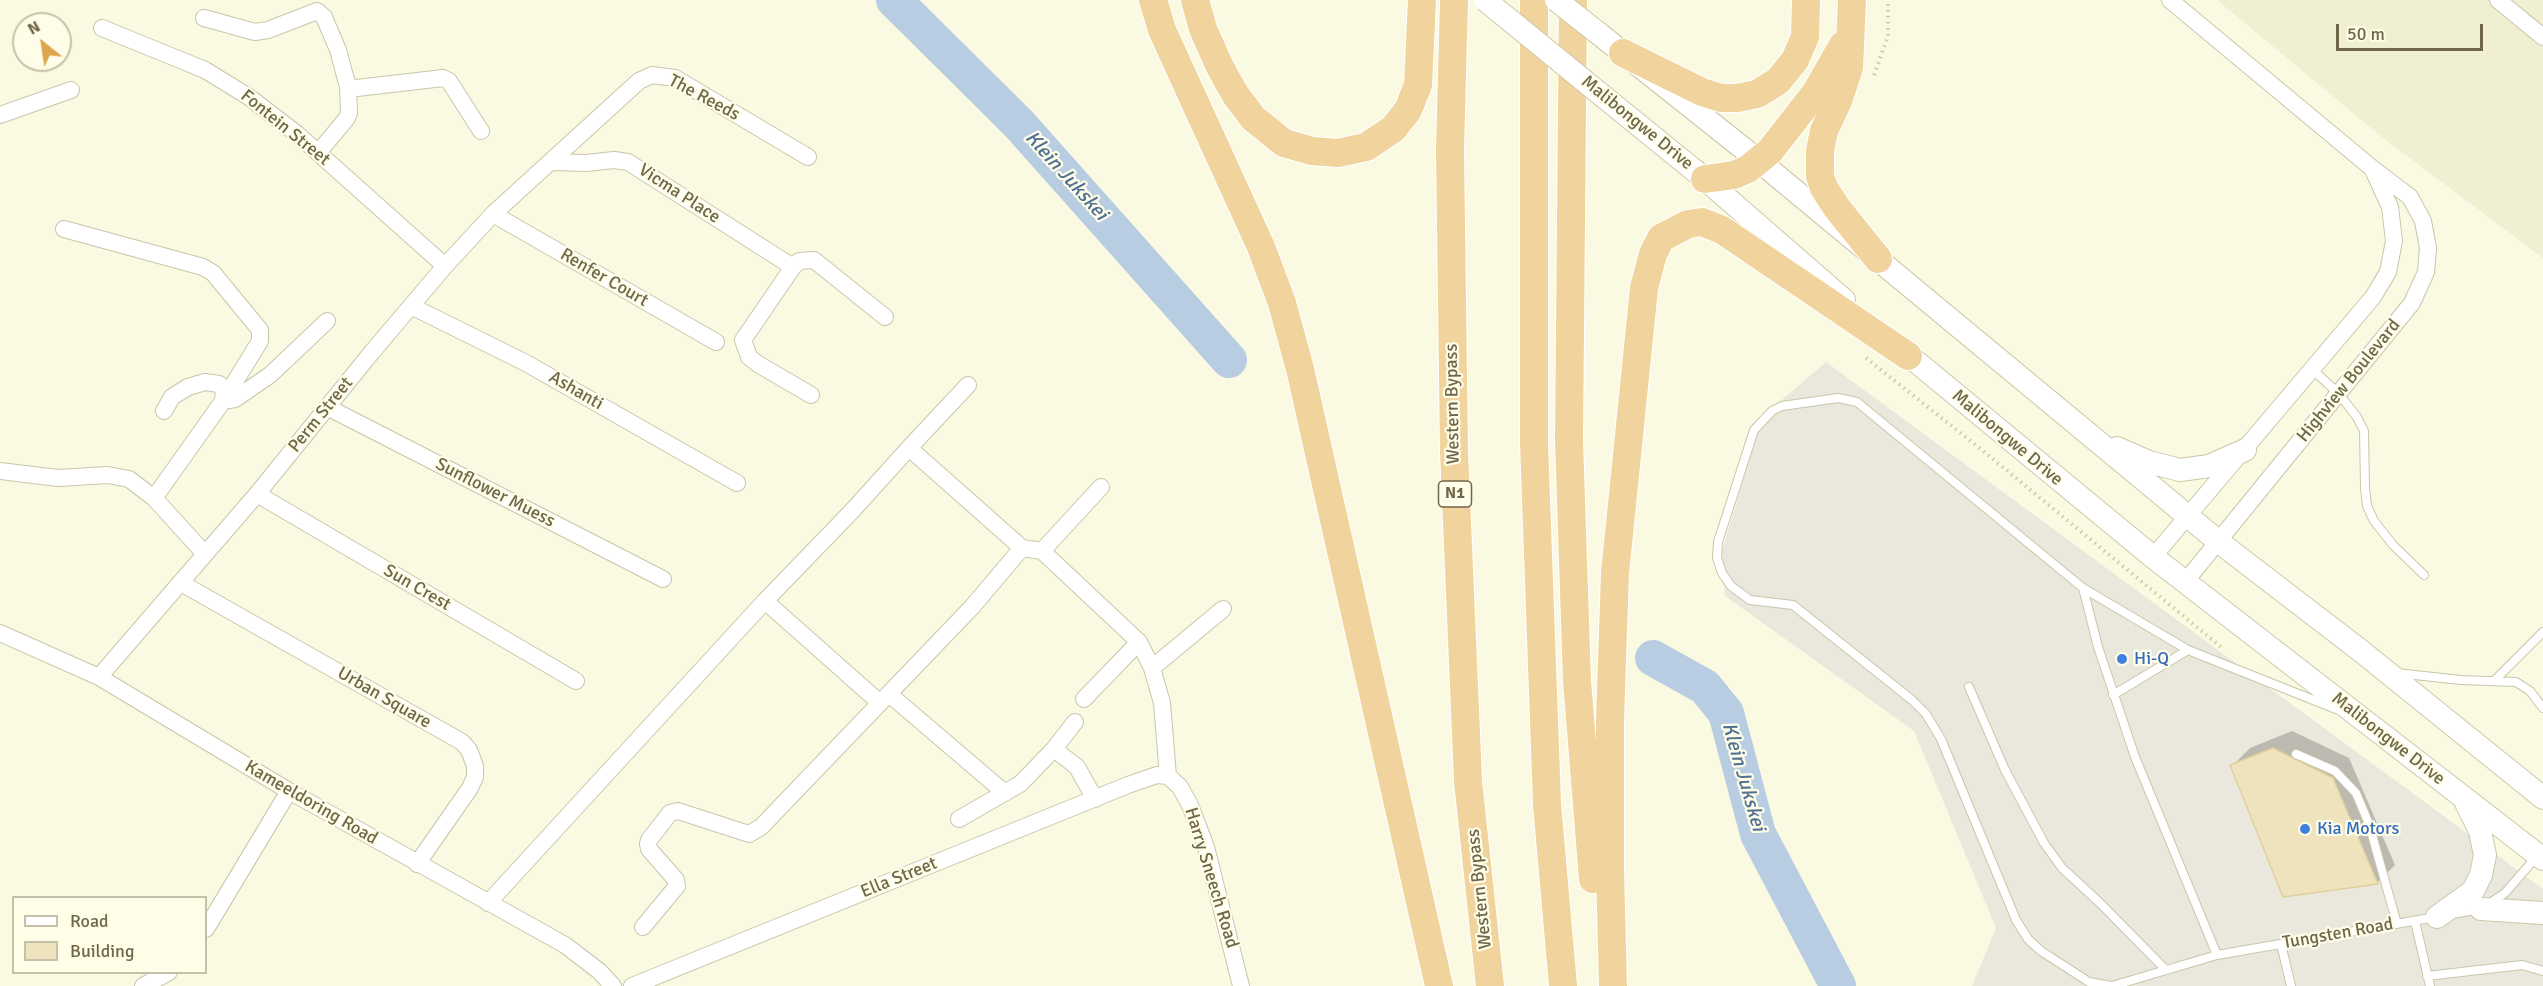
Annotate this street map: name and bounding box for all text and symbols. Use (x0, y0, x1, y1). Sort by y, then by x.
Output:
north arrow (12, 12, 72, 72)
scale bar (2339, 12, 2486, 50)
text: N (24, 17, 44, 40)
text: 50 m (2347, 23, 2385, 45)
street label: The Reeds (665, 70, 743, 126)
street label: Malibongwe Drive (1577, 71, 1697, 175)
street label: Fontein Street (236, 85, 334, 171)
water label: Klein Jukskei (1020, 126, 1112, 226)
street label: Vicma Place (634, 160, 724, 228)
street label: Renfer Court (556, 244, 652, 312)
street label: Highview Boulevard (2293, 315, 2405, 447)
street label: Western Bypass (1441, 344, 1465, 464)
street label: Ashanti (545, 367, 607, 415)
street label: Perm Street (284, 373, 358, 457)
street label: Malibongwe Drive (1947, 385, 2067, 491)
street label: Sunflower Muess (432, 454, 558, 532)
road number: N1 (1438, 481, 1472, 507)
street label: Sun Crest (380, 560, 454, 616)
place label: Hi-Q (2134, 648, 2169, 670)
marker: Hi-Q (2115, 652, 2129, 666)
street label: Urban Square (333, 662, 435, 734)
street label: Malibongwe Drive (2327, 688, 2449, 790)
water label: Klein Jukskei (1716, 720, 1770, 834)
street label: Kameeldoring Road (241, 756, 381, 850)
street label: Harry Sneech Road (1179, 805, 1243, 951)
place label: Kia Motors (2317, 818, 2399, 840)
marker: Kia Motors (2298, 822, 2312, 836)
street label: Western Bypass (1463, 828, 1497, 950)
street label: Ella Street (858, 853, 940, 903)
legend (12, 896, 207, 974)
text: Road (70, 910, 109, 932)
street label: Tungsten Road (2281, 914, 2395, 954)
text: Building (70, 940, 134, 962)

